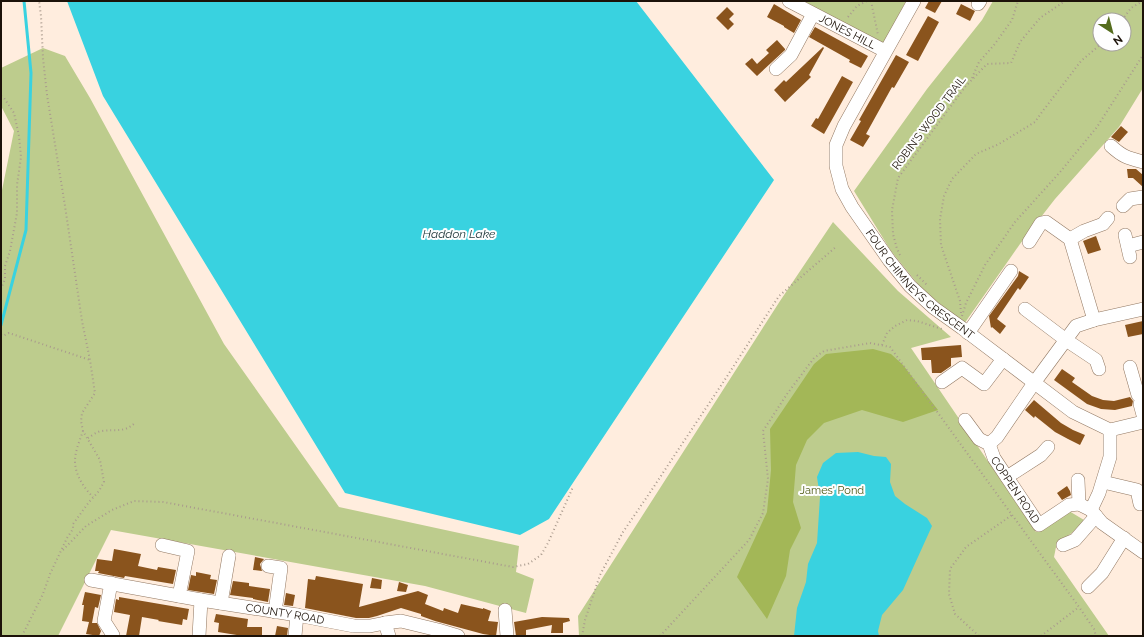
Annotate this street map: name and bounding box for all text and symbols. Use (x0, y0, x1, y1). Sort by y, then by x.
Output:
street label: JONES HILL (817, 11, 879, 52)
north arrow (1092, 12, 1132, 52)
text: N (1110, 32, 1125, 47)
street label: ROBIN'S WOOD TRAIL (890, 73, 969, 172)
water label: Haddon Lake (423, 227, 496, 241)
street label: FOUR CHIMNEYS CRESCENT (863, 227, 977, 342)
street label: COPPEN ROAD (988, 454, 1043, 526)
park label: James' Pond (800, 484, 864, 497)
street label: COUNTY ROAD (245, 601, 326, 627)

